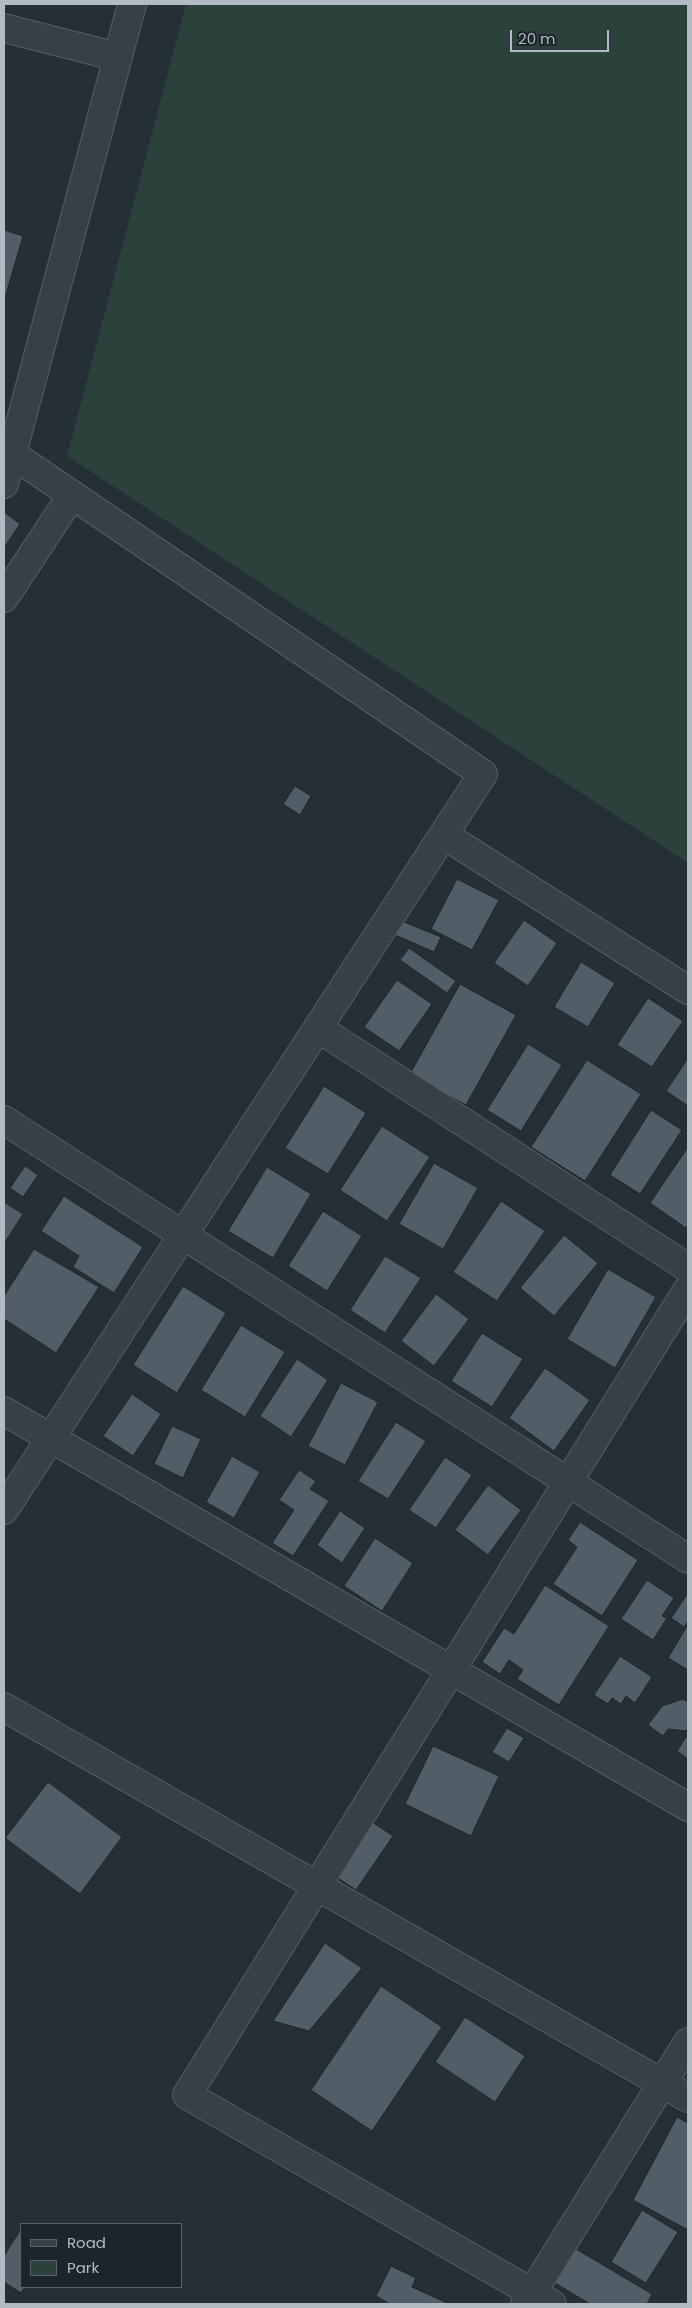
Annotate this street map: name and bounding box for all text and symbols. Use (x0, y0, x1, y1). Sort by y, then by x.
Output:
scale bar (512, 20, 611, 52)
text: 20 m (518, 28, 556, 49)
legend (20, 2223, 182, 2288)
text: Road (67, 2232, 106, 2253)
text: Park (67, 2257, 99, 2278)

